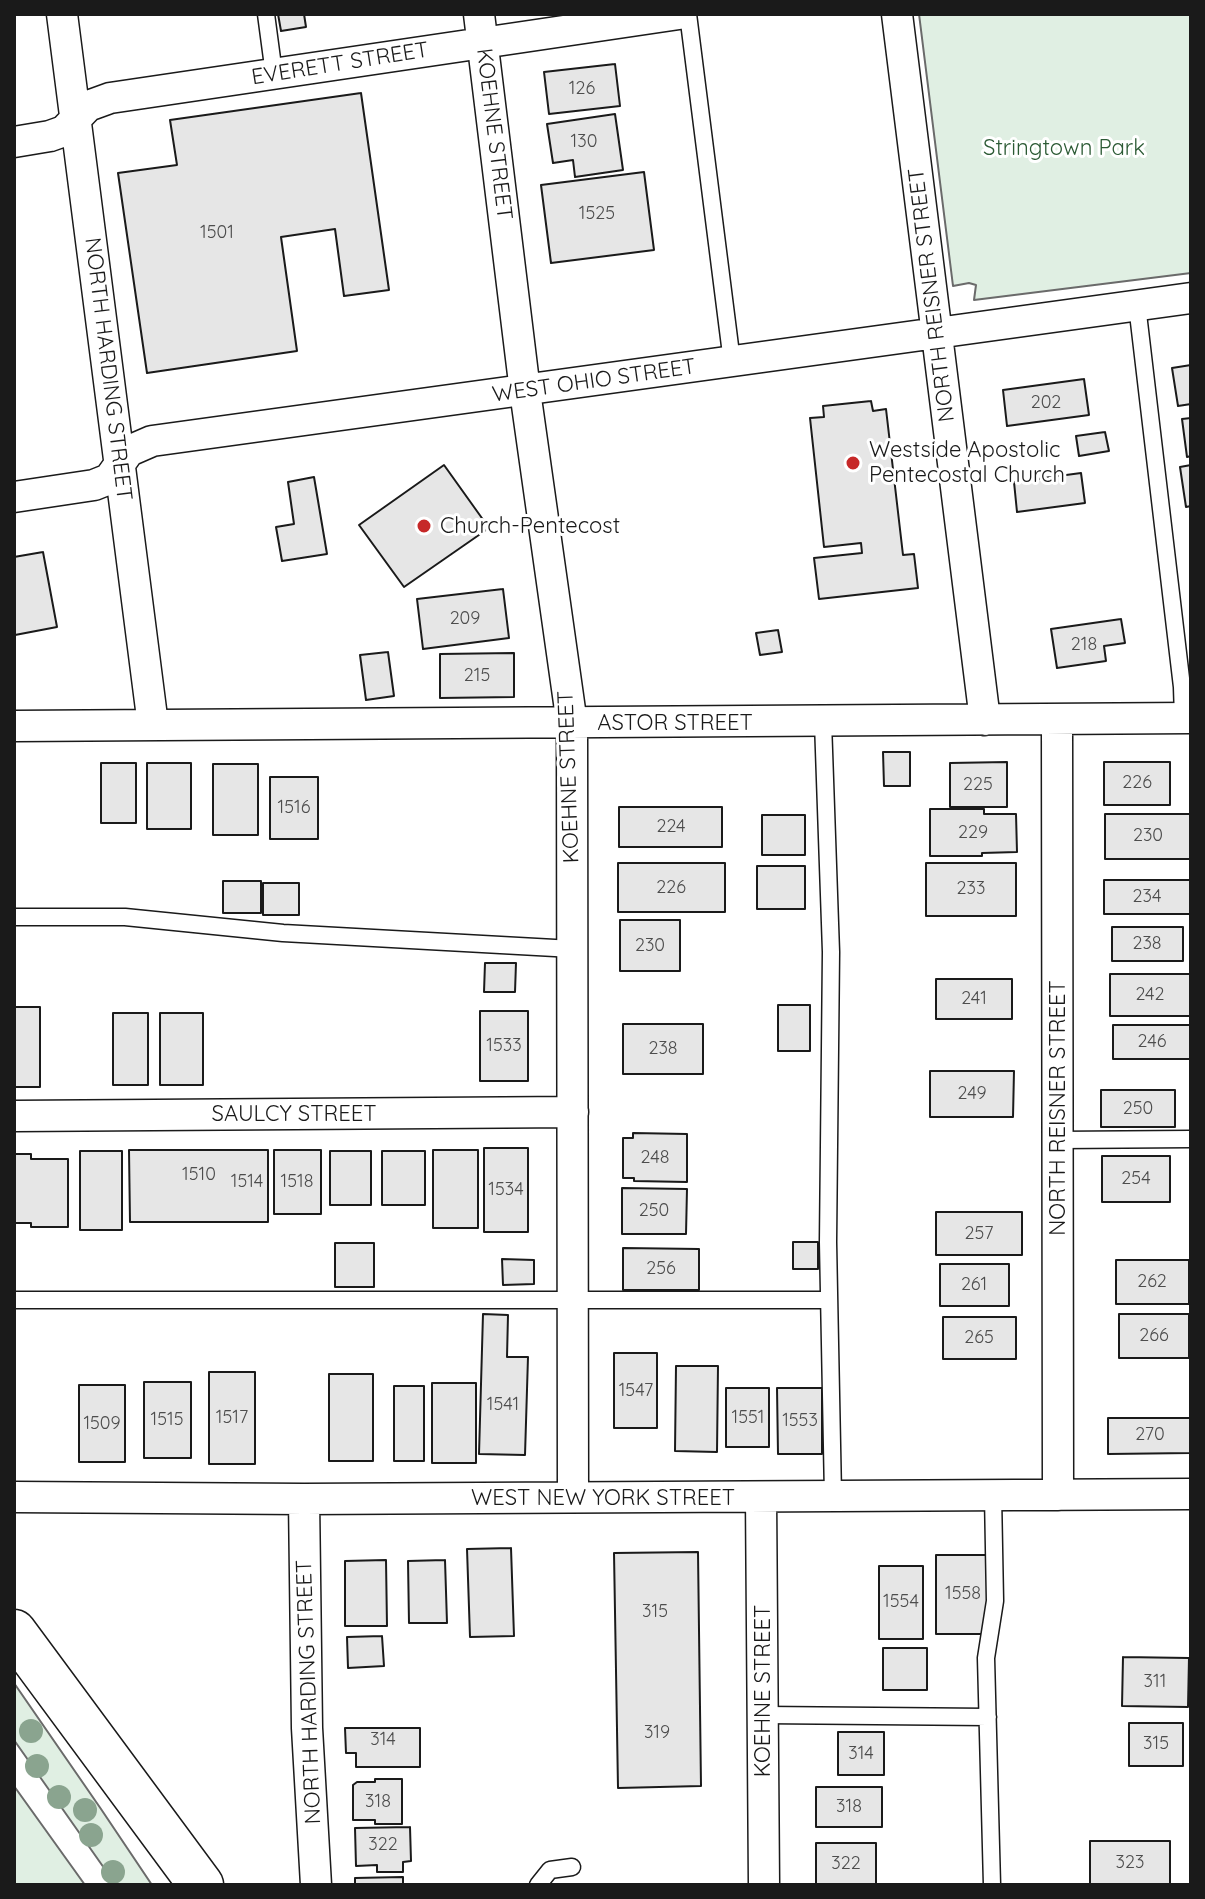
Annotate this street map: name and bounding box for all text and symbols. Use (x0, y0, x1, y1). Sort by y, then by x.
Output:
street label: EVERETT STREET (250, 37, 430, 91)
street label: KOEHNE STREET (470, 47, 518, 221)
house number: 126 (569, 78, 595, 100)
house number: 130 (571, 131, 597, 153)
park label: Stringtown Park (983, 135, 1145, 161)
street label: NORTH REISNER STREET (903, 167, 961, 423)
house number: 1525 (579, 203, 615, 225)
house number: 1501 (200, 222, 234, 244)
street label: NORTH HARDING STREET (79, 236, 137, 502)
street label: WEST OHIO STREET (491, 354, 697, 408)
house number: 202 (1031, 392, 1061, 414)
place label: Westside Apostolic Pentecostal Church (869, 437, 1065, 488)
marker: Westside Apostolic Pentecostal Church (844, 454, 862, 472)
place label: Church-Pentecost (440, 513, 620, 539)
marker: Church-Pentecost (415, 517, 433, 535)
house number: 209 (450, 608, 480, 630)
house number: 218 (1071, 634, 1097, 656)
house number: 215 (464, 665, 490, 687)
street label: KOEHNE STREET (553, 690, 585, 864)
street label: ASTOR STREET (597, 710, 753, 736)
house number: 226 (1122, 772, 1152, 794)
house number: 225 (963, 774, 993, 796)
house number: 1516 (278, 797, 310, 819)
house number: 224 (656, 816, 686, 838)
house number: 229 (958, 822, 988, 844)
house number: 230 (1133, 825, 1163, 847)
house number: 226 (656, 877, 686, 899)
house number: 233 (957, 878, 985, 900)
house number: 234 (1133, 886, 1161, 908)
house number: 238 (1132, 933, 1162, 955)
house number: 230 (635, 935, 665, 957)
street label: NORTH REISNER STREET (1045, 980, 1071, 1236)
house number: 242 (1135, 984, 1165, 1006)
house number: 241 (961, 988, 987, 1010)
house number: 246 (1138, 1031, 1166, 1053)
house number: 1533 (486, 1035, 522, 1057)
house number: 238 (648, 1038, 678, 1060)
house number: 249 (958, 1083, 986, 1105)
house number: 250 (1123, 1098, 1153, 1120)
street label: SAULCY STREET (212, 1101, 376, 1127)
house number: 248 (641, 1147, 669, 1169)
house number: 1510 (182, 1164, 216, 1186)
house number: 254 (1121, 1168, 1151, 1190)
house number: 1514 (231, 1171, 263, 1193)
house number: 1518 (281, 1171, 313, 1193)
house number: 1534 (488, 1179, 524, 1201)
house number: 250 (639, 1200, 669, 1222)
house number: 257 (964, 1223, 994, 1245)
house number: 256 (646, 1258, 676, 1280)
house number: 262 (1137, 1271, 1167, 1293)
house number: 261 (961, 1274, 987, 1296)
house number: 266 (1139, 1325, 1169, 1347)
house number: 265 (964, 1327, 994, 1349)
house number: 1547 (619, 1380, 653, 1402)
house number: 1541 (487, 1394, 519, 1416)
house number: 1517 (216, 1407, 248, 1429)
house number: 1551 (732, 1407, 764, 1429)
house number: 1515 (151, 1409, 183, 1431)
house number: 1553 (782, 1410, 818, 1432)
house number: 1509 (83, 1413, 121, 1435)
house number: 270 (1135, 1424, 1165, 1446)
street label: WEST NEW YORK STREET (471, 1485, 735, 1511)
street label: NORTH HARDING STREET (291, 1559, 327, 1825)
house number: 1558 (945, 1583, 981, 1605)
house number: 1554 (883, 1591, 919, 1613)
house number: 315 (642, 1601, 668, 1623)
street label: KOEHNE STREET (750, 1605, 776, 1777)
house number: 311 (1144, 1671, 1166, 1693)
house number: 319 (644, 1722, 670, 1744)
house number: 314 (370, 1729, 396, 1751)
house number: 315 (1143, 1733, 1169, 1755)
house number: 314 (848, 1743, 874, 1765)
house number: 318 (365, 1791, 391, 1813)
house number: 318 (836, 1796, 862, 1818)
house number: 322 (368, 1834, 398, 1856)
house number: 323 (1116, 1852, 1144, 1874)
house number: 322 (831, 1853, 861, 1875)

